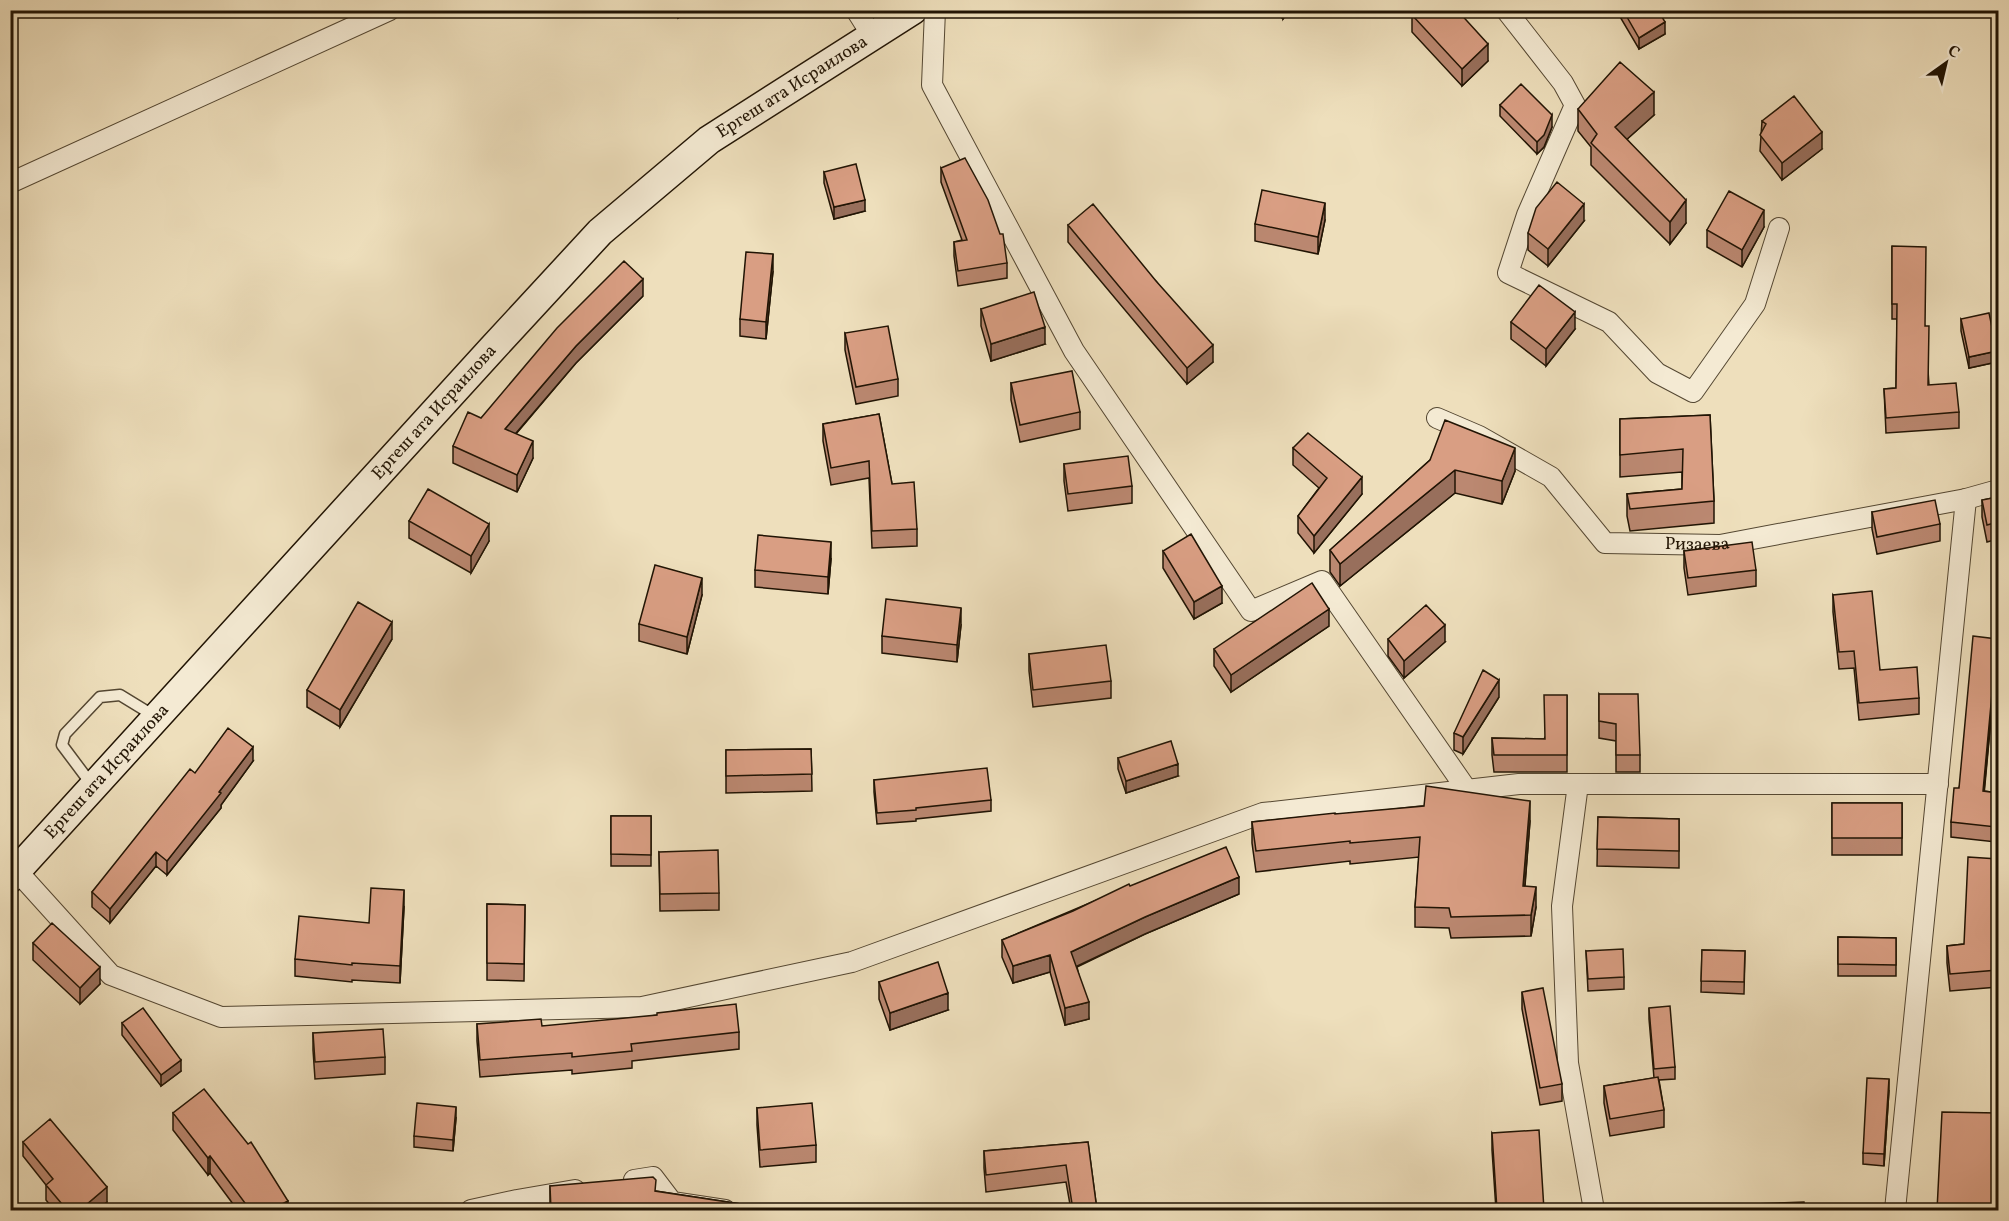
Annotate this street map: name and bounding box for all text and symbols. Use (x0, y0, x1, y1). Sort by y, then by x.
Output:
street label: Ергеш ата Исраилова (711, 29, 873, 145)
north arrow (1916, 33, 1976, 93)
text: С (1943, 40, 1964, 64)
street label: Ергеш ата Исраилова (366, 339, 503, 485)
street label: Ризаева (1665, 531, 1732, 558)
street label: Ергеш ата Исраилова (39, 698, 175, 845)

